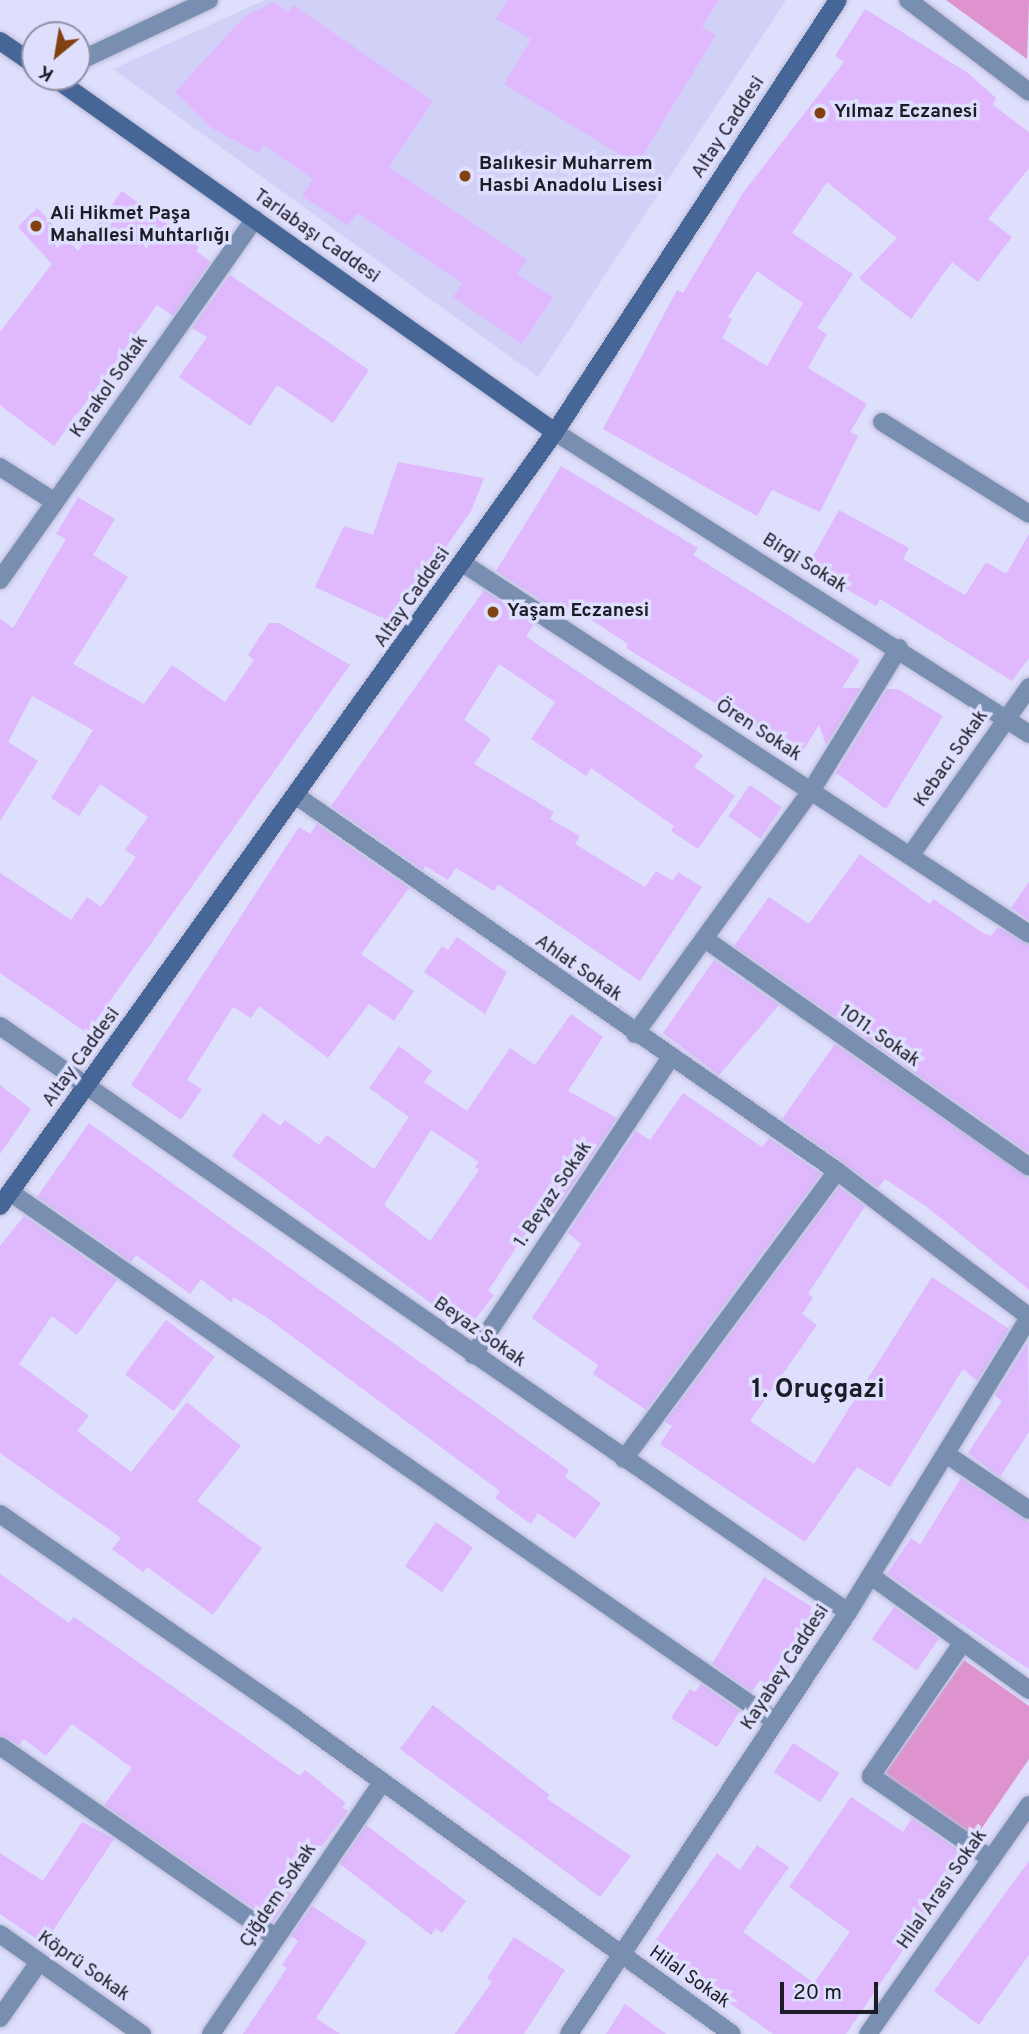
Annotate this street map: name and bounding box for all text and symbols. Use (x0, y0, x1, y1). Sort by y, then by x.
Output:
north arrow (21, 21, 91, 91)
text: K (35, 59, 58, 86)
street label: Altay Caddesi (688, 73, 770, 183)
place label: Yılmaz Eczanesi (834, 102, 978, 124)
marker: Yılmaz Eczanesi (812, 105, 828, 121)
place label: Balıkesir Muharrem Hasbi Anadolu Lisesi (479, 154, 663, 198)
marker: Balıkesir Muharrem Hasbi Anadolu Lisesi (457, 168, 473, 184)
street label: Tarlabaşı Caddesi (248, 185, 384, 289)
place label: Ali Hikmet Paşa Mahallesi Muhtarlığı (50, 204, 230, 248)
marker: Ali Hikmet Paşa Mahallesi Muhtarlığı (28, 218, 44, 234)
street label: Karakol Sokak (66, 331, 154, 443)
street label: Birgi Sokak (757, 529, 851, 599)
street label: Altay Caddesi (370, 544, 456, 652)
place label: Yaşam Eczanesi (507, 601, 649, 623)
marker: Yaşam Eczanesi (485, 604, 501, 620)
street label: Ören Sokak (711, 695, 805, 767)
street label: Kebacı Sokak (910, 706, 994, 812)
street label: Ahlat Sokak (530, 931, 626, 1007)
street label: 1011. Sokak (834, 1001, 924, 1073)
street label: Altay Caddesi (38, 1004, 126, 1112)
street label: 1. Beyaz Sokak (510, 1138, 598, 1252)
street label: Beyaz Sokak (428, 1293, 530, 1373)
district label: 1. Oruçgazi (751, 1375, 885, 1407)
street label: Kayabey Caddesi (737, 1601, 835, 1735)
street label: Hilal Arası Sokak (893, 1825, 993, 1955)
street label: Çiğdem Sokak (236, 1840, 322, 1952)
street label: Köprü Sokak (32, 1927, 134, 2007)
street label: Hilal Sokak (644, 1942, 734, 2014)
scale bar (784, 1968, 882, 2012)
text: 20 m (793, 1980, 842, 2007)

